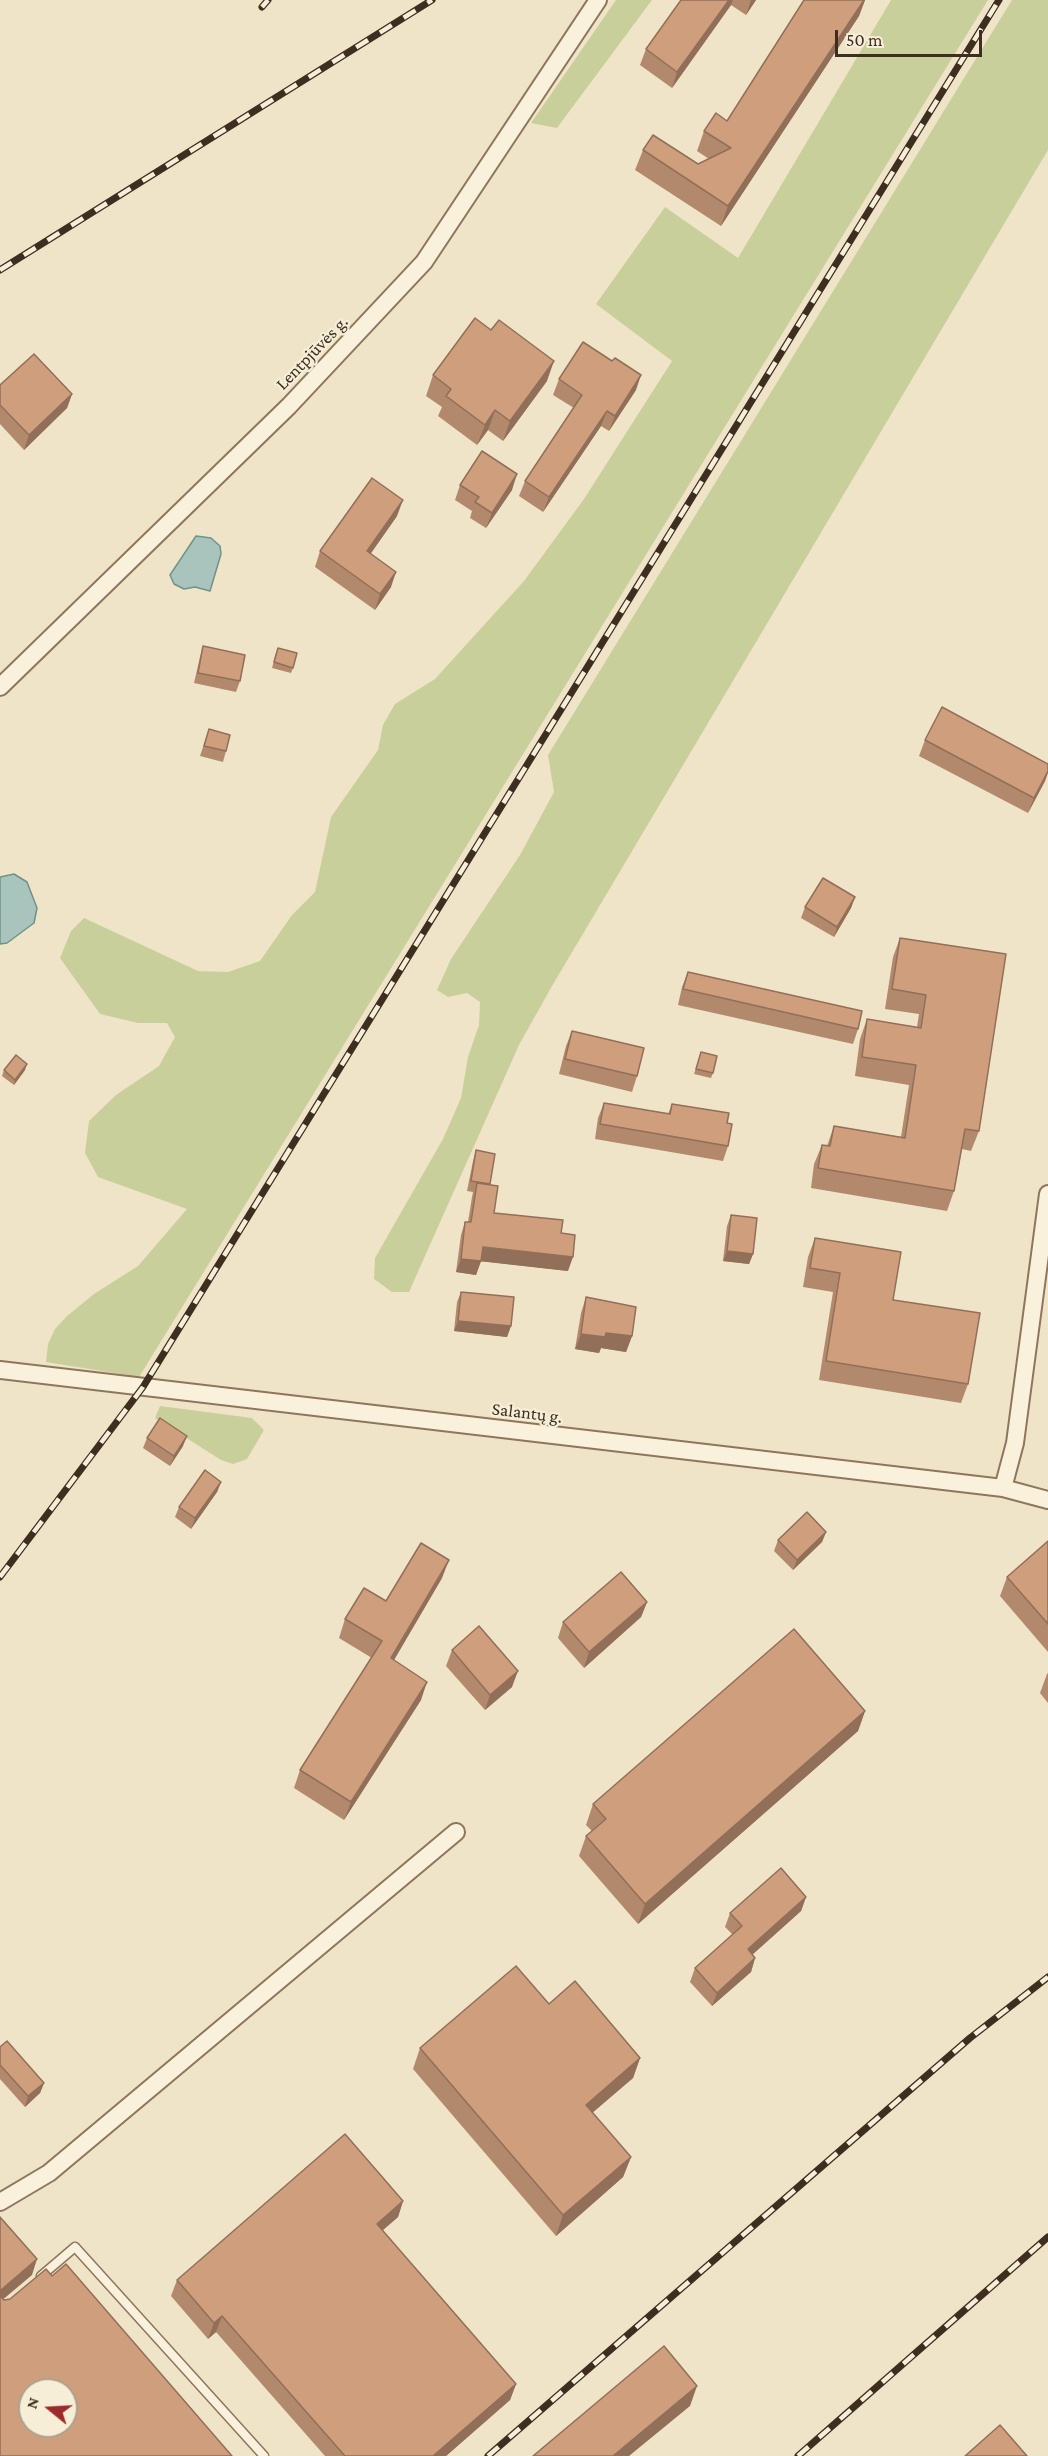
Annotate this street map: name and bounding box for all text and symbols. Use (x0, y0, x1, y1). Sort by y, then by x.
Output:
scale bar (838, 18, 985, 56)
text: 50 m (846, 30, 883, 50)
street label: Lentpjūvės g. (271, 311, 353, 395)
street label: Salantų g. (490, 1398, 564, 1428)
north arrow (18, 2378, 78, 2438)
text: N (23, 2395, 42, 2411)

